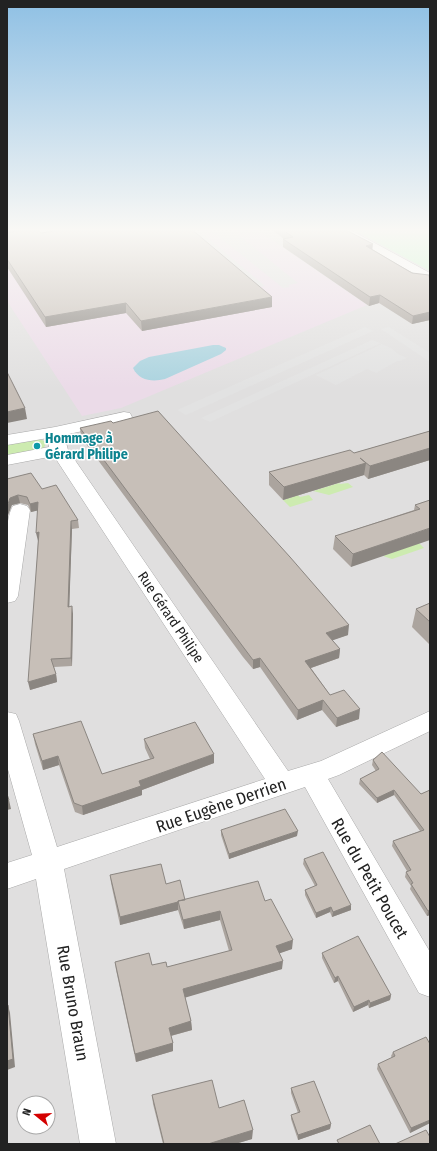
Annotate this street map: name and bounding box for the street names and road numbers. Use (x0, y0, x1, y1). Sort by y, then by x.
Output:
street label: Rue Gérard Philipe (134, 568, 207, 666)
street label: Rue Eugène Derrien (153, 773, 289, 838)
street label: Rue du Petit Poucet (327, 814, 413, 943)
street label: Rue Bruno Braun (52, 943, 93, 1063)

